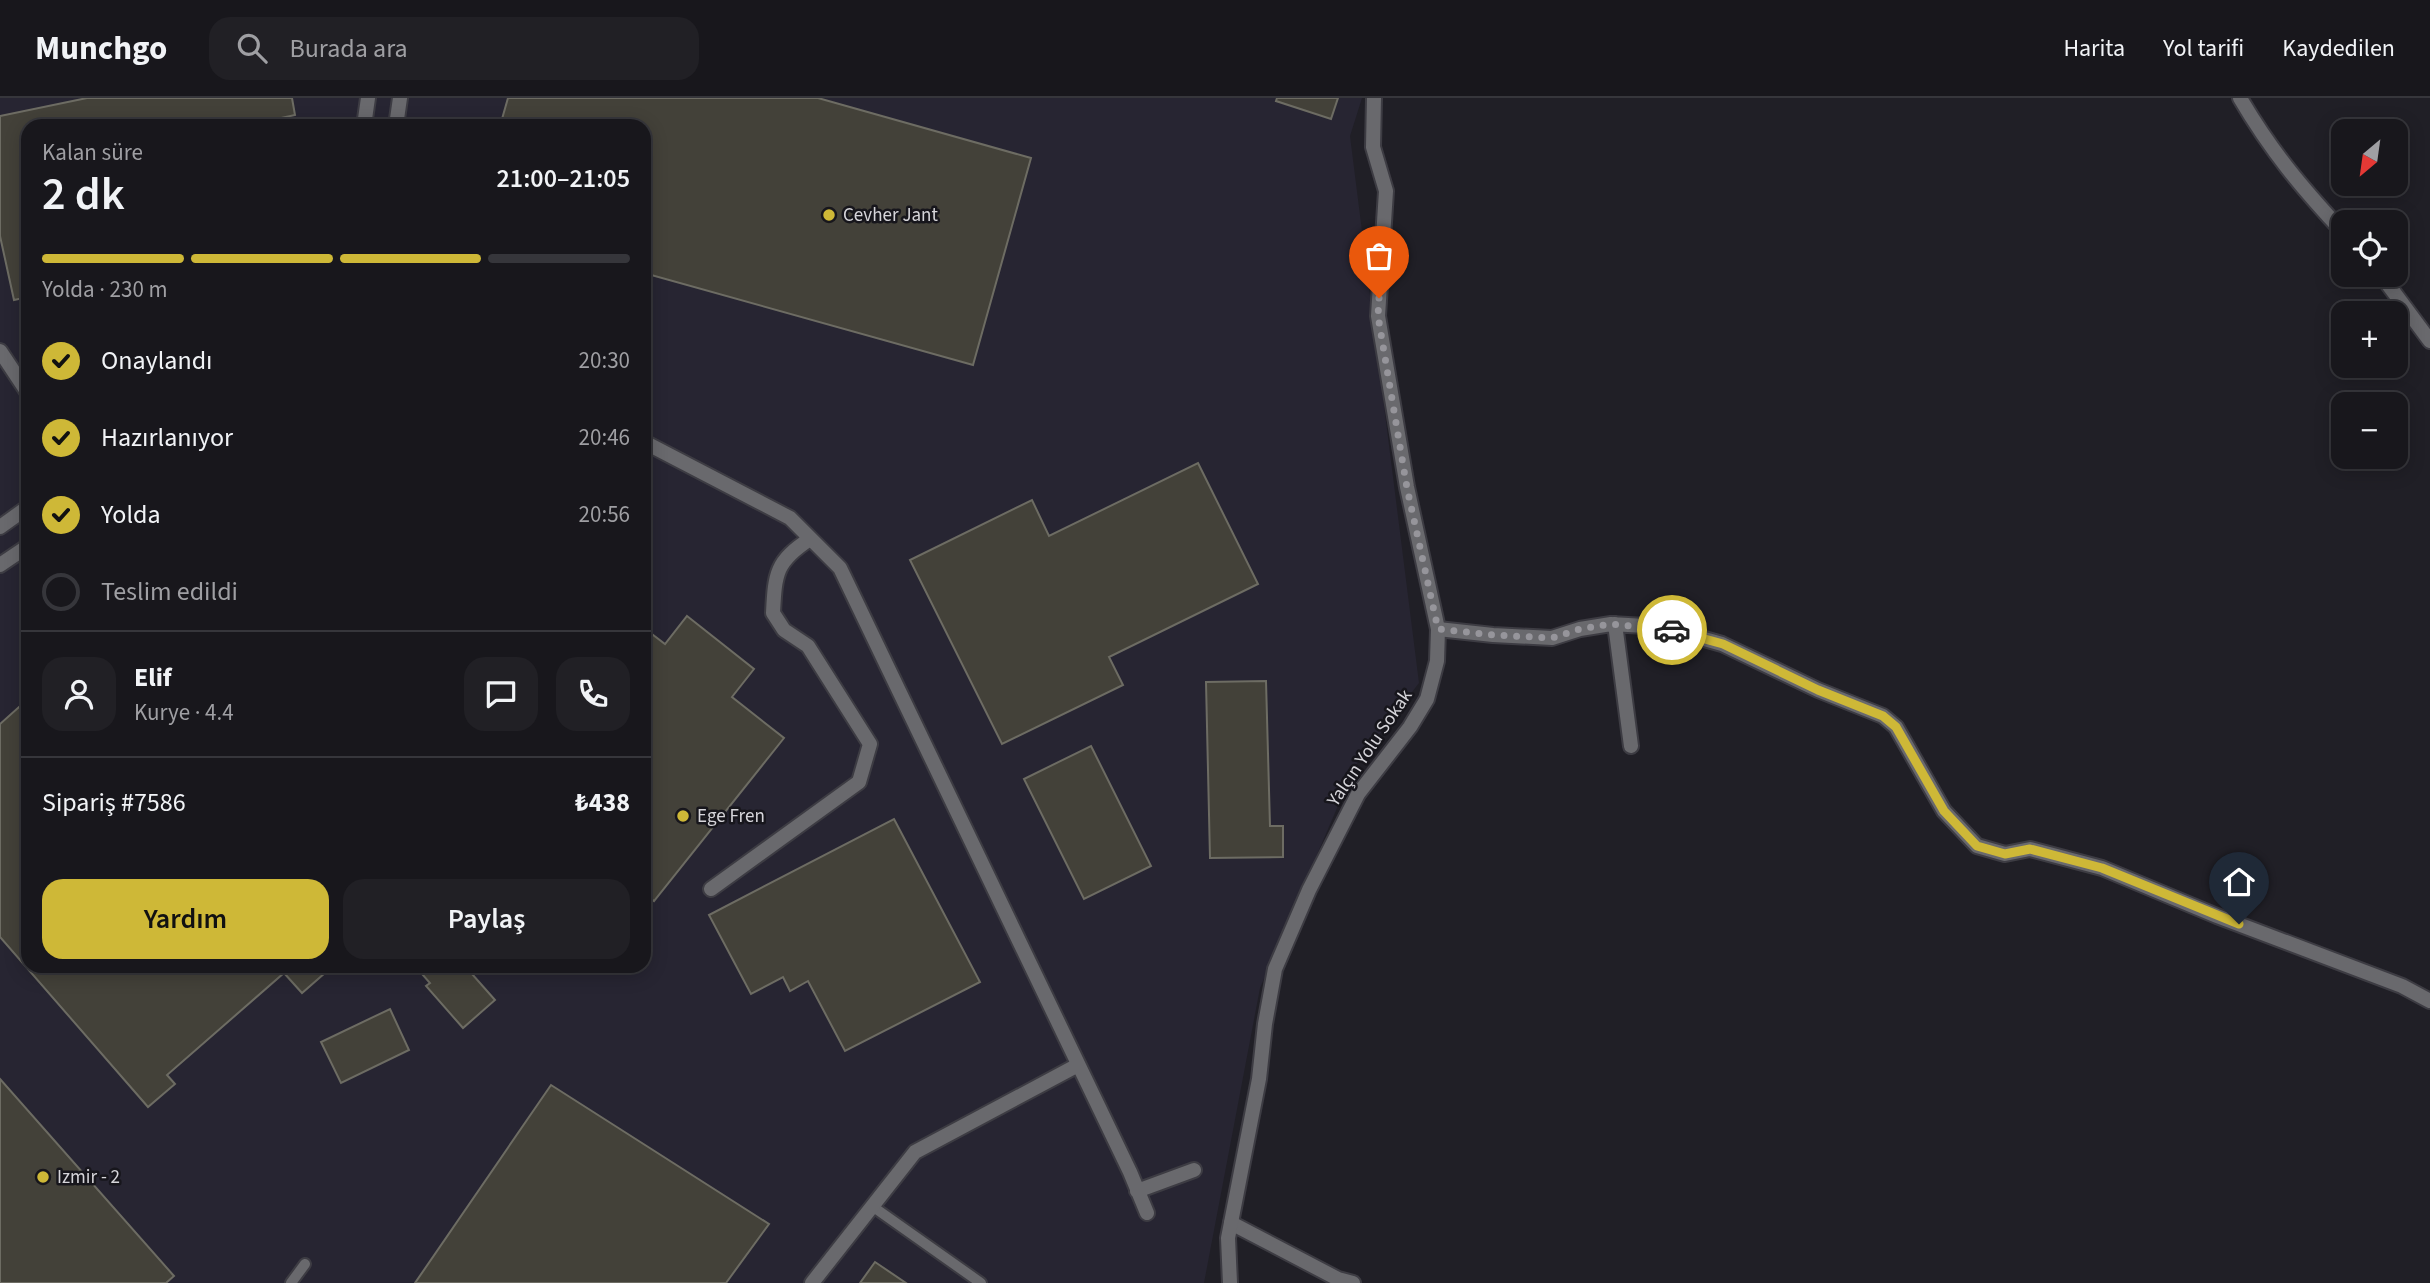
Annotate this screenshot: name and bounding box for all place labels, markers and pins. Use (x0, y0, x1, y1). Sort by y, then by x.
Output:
place label: Cevher Jant (843, 202, 938, 229)
marker: Cevher Jant (821, 207, 837, 223)
pin (1349, 226, 1409, 298)
place label: Ege Fren (697, 803, 765, 830)
marker: Ege Fren (675, 808, 691, 824)
pin (2209, 852, 2269, 924)
place label: Izmir - 2 (57, 1164, 120, 1191)
marker: Izmir - 2 (35, 1169, 51, 1185)

